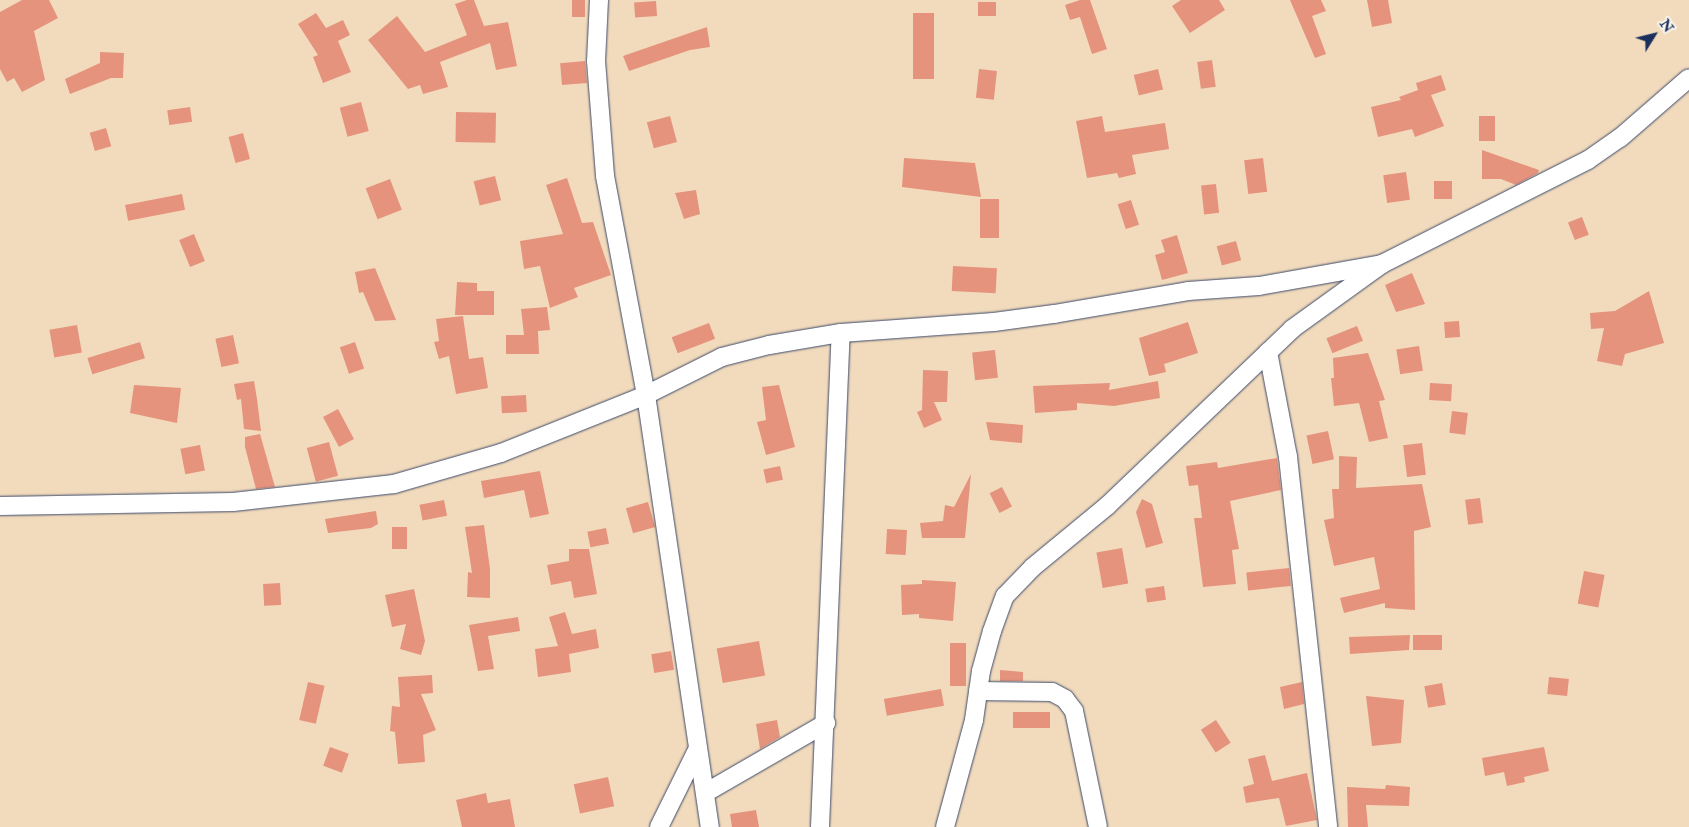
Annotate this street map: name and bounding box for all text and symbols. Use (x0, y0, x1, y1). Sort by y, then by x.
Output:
north arrow (1629, 10, 1679, 60)
text: N (1656, 16, 1677, 36)

